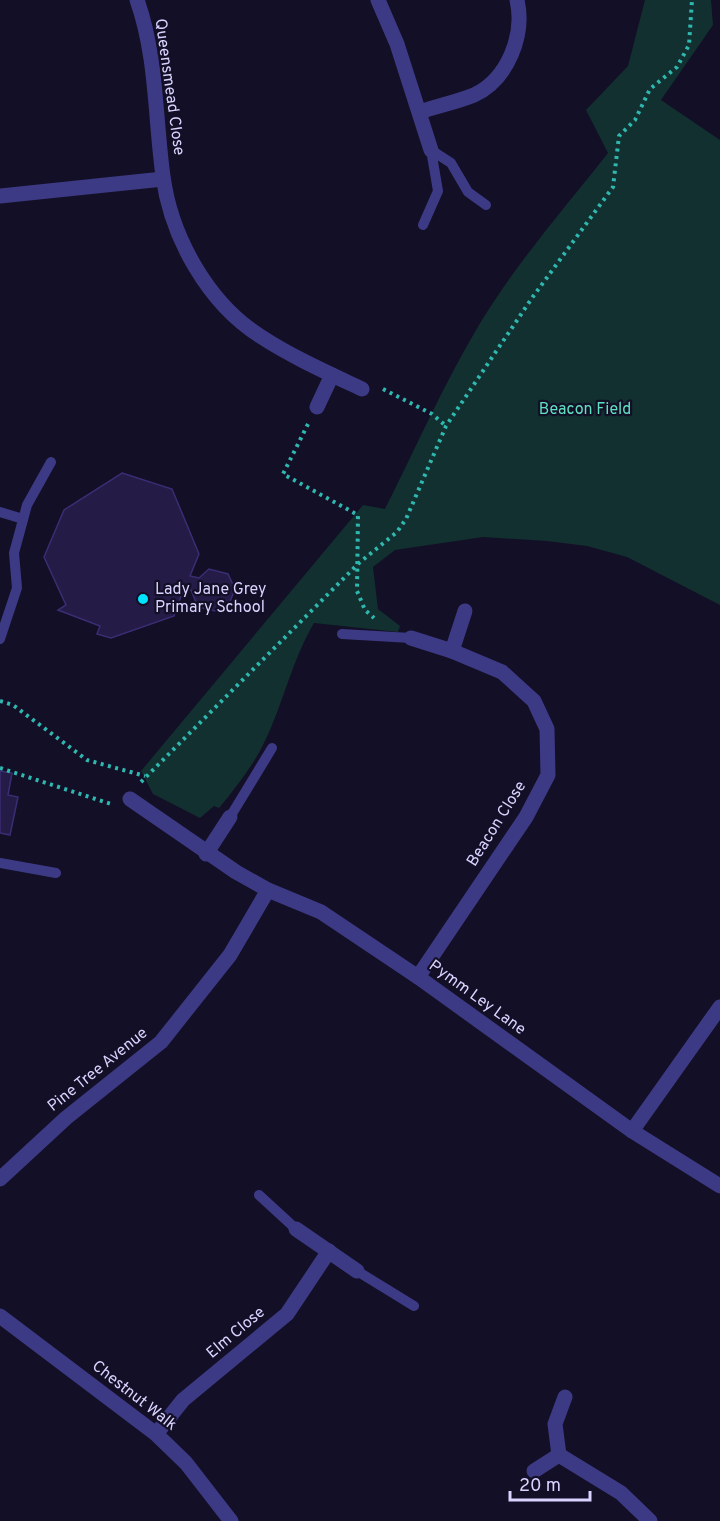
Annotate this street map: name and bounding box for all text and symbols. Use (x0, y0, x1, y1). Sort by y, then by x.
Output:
street label: Queensmead Close (150, 17, 188, 157)
park label: Beacon Field (539, 400, 631, 420)
place label: Lady Jane Grey Primary School (155, 580, 266, 618)
marker: Lady Jane Grey Primary School (136, 592, 150, 606)
street label: Beacon Close (463, 778, 531, 870)
street label: Pymm Ley Lane (425, 956, 529, 1040)
street label: Pine Tree Avenue (44, 1024, 152, 1116)
street label: Elm Close (203, 1303, 269, 1363)
street label: Chestnut Walk (87, 1357, 181, 1435)
scale bar (510, 1464, 590, 1502)
text: 20 m (519, 1475, 561, 1498)

